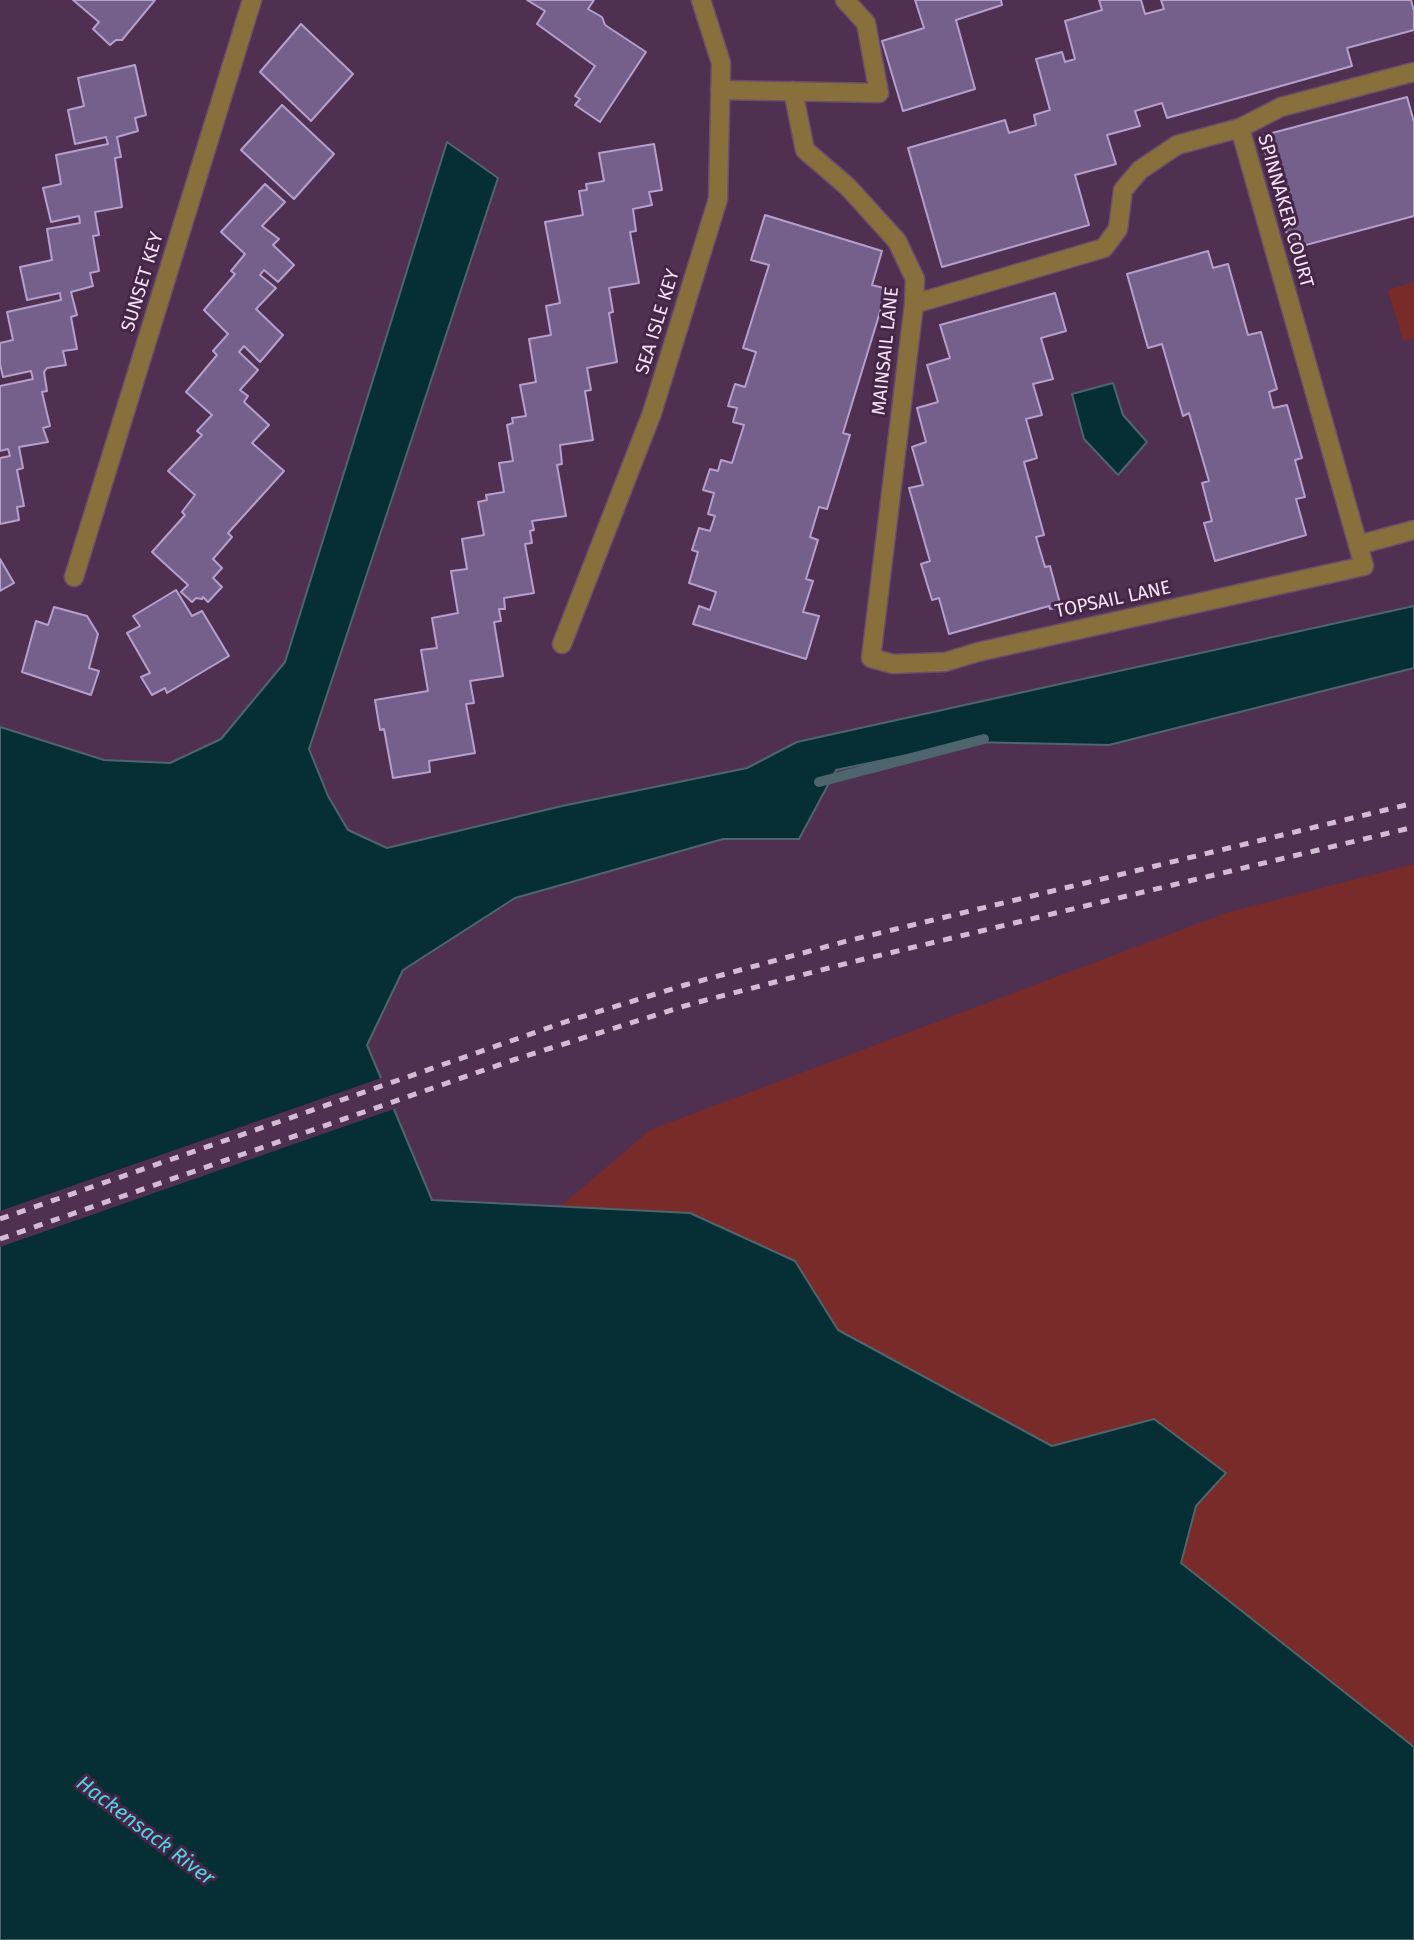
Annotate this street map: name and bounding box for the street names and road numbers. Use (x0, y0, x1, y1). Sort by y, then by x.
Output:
street label: SPINNAKER COURT (1252, 132, 1318, 290)
street label: SUNSET KEY (117, 229, 169, 335)
street label: SEA ISLE KEY (631, 267, 685, 377)
street label: MAINSAIL LANE (868, 286, 904, 416)
street label: TOPSAIL LANE (1053, 577, 1173, 623)

